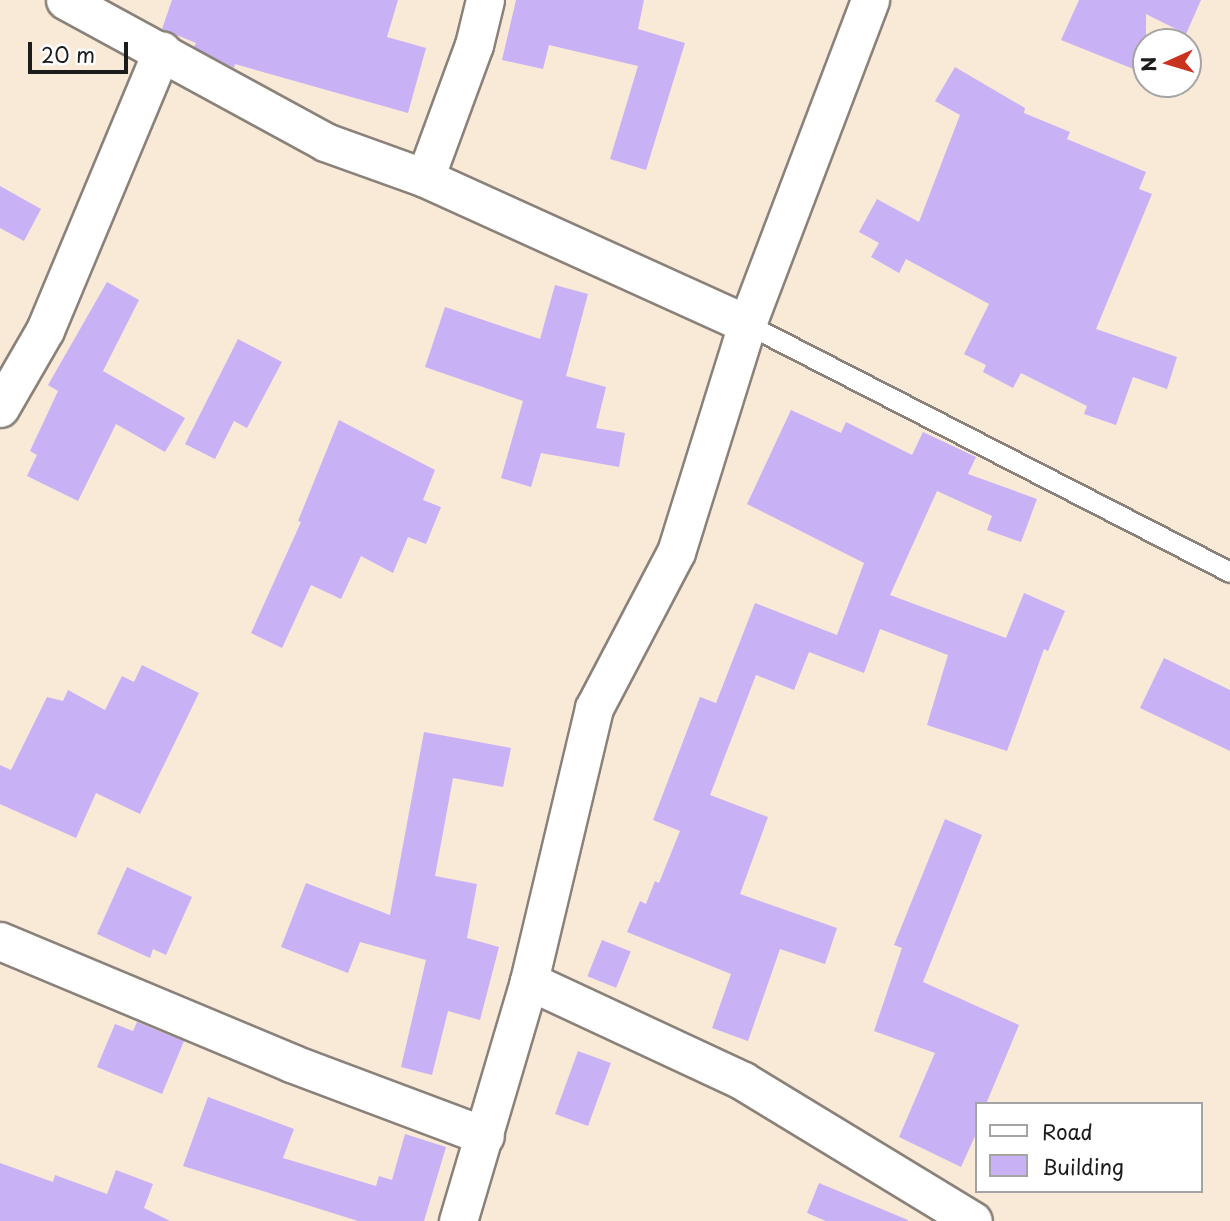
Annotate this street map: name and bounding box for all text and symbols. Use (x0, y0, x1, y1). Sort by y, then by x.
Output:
scale bar (32, 28, 131, 72)
north arrow (1132, 28, 1202, 98)
text: 20 m (41, 38, 95, 70)
text: N (1134, 56, 1163, 73)
legend (974, 1102, 1202, 1193)
text: Road (1042, 1115, 1093, 1147)
text: Building (1042, 1150, 1124, 1182)

